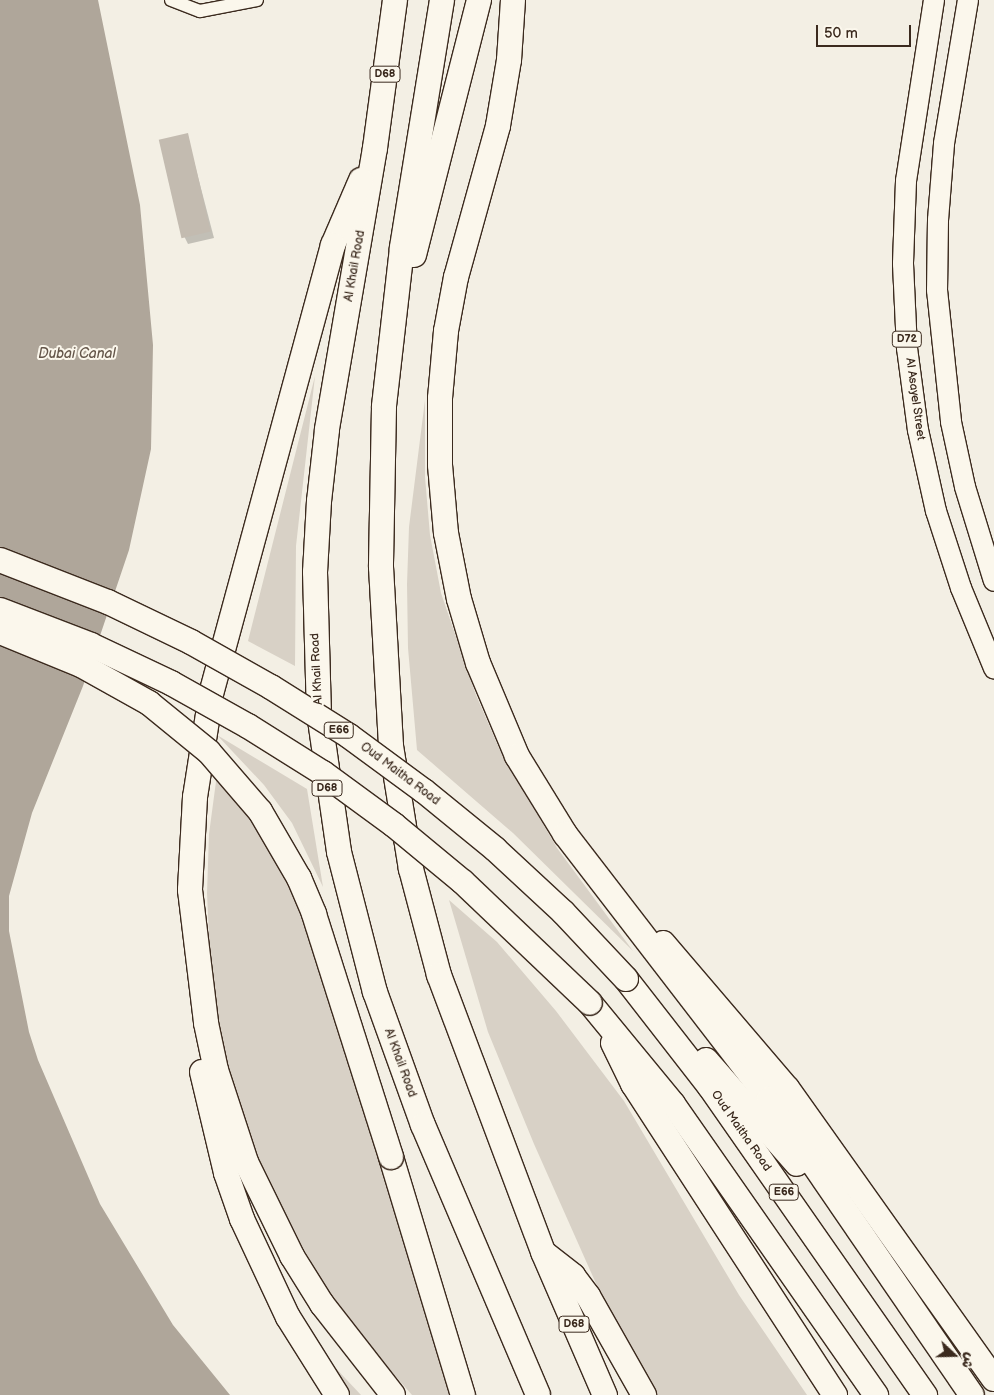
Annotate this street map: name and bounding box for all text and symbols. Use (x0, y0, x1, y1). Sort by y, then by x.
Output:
scale bar (819, 15, 914, 47)
text: 50 m (824, 24, 858, 43)
road number: D68 (369, 66, 401, 82)
street label: Al Khail Road (342, 229, 368, 303)
road number: D72 (891, 330, 923, 348)
water label: Dubai Canal (38, 346, 116, 362)
street label: Al Asayel Street (902, 357, 928, 441)
street label: Al Khail Road (308, 633, 326, 705)
road number: E66 (323, 722, 355, 738)
street label: Oud Maitha Road (358, 740, 442, 808)
road number: D68 (311, 780, 343, 796)
street label: Al Khail Road (381, 1027, 419, 1099)
street label: Oud Maitha Road (708, 1088, 774, 1174)
road number: E66 (768, 1184, 800, 1200)
road number: D68 (558, 1316, 590, 1332)
north arrow (929, 1330, 979, 1380)
text: ش (958, 1350, 979, 1371)

